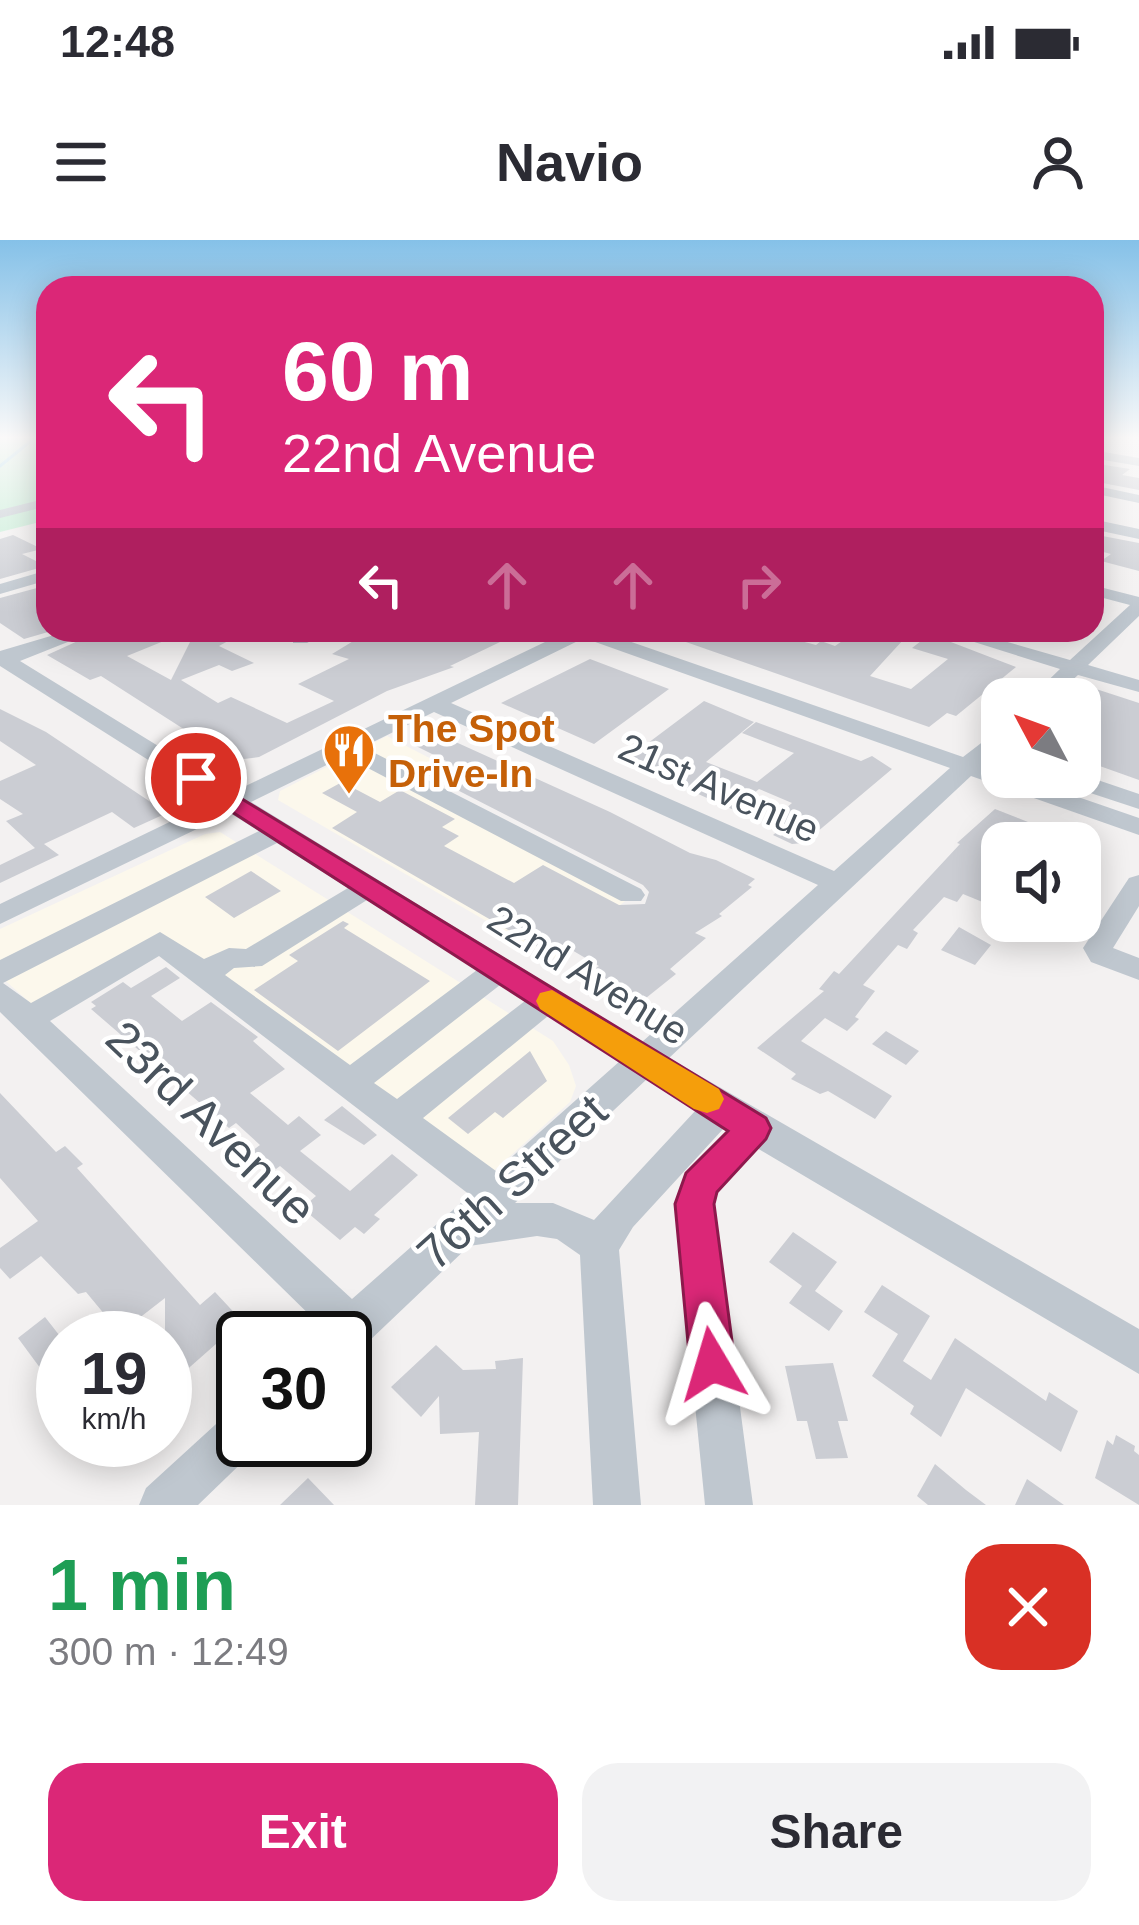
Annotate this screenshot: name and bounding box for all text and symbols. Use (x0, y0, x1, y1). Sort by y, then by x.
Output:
text: 12:48 (60, 16, 175, 67)
icon: menu (48, 129, 114, 195)
icon: person (1025, 129, 1091, 195)
text: Navio (496, 132, 643, 192)
icon: left (84, 324, 240, 480)
text: 60 m (282, 324, 473, 418)
text: 22nd Avenue (282, 423, 596, 483)
icon: left (348, 552, 414, 618)
icon: ahead (474, 552, 540, 618)
icon: ahead (600, 552, 666, 618)
icon: right (726, 552, 792, 618)
north arrow (981, 678, 1101, 798)
map controls (981, 678, 1101, 942)
place label: The Spot Drive-In (388, 707, 555, 795)
restaurant icon: The Spot Drive-In (321, 722, 377, 796)
street label: 21st Avenue (613, 725, 825, 851)
pin (145, 727, 247, 829)
icon: arrive (163, 745, 229, 811)
button: sound (981, 822, 1101, 942)
street label: 22nd Avenue (480, 897, 696, 1053)
street label: 23rd Avenue (96, 1011, 326, 1235)
street label: 76th Street (407, 1084, 617, 1280)
position arrow (649, 1301, 775, 1427)
speed limit sign: 30 (216, 1311, 372, 1467)
text: 19 (81, 1340, 147, 1407)
text: km/h (81, 1402, 147, 1435)
button: close (965, 1544, 1091, 1670)
text: 1 min (48, 1545, 236, 1625)
text: 300 m · 12:49 (48, 1630, 289, 1673)
button: Exit (48, 1763, 558, 1901)
button: Share (582, 1763, 1091, 1901)

